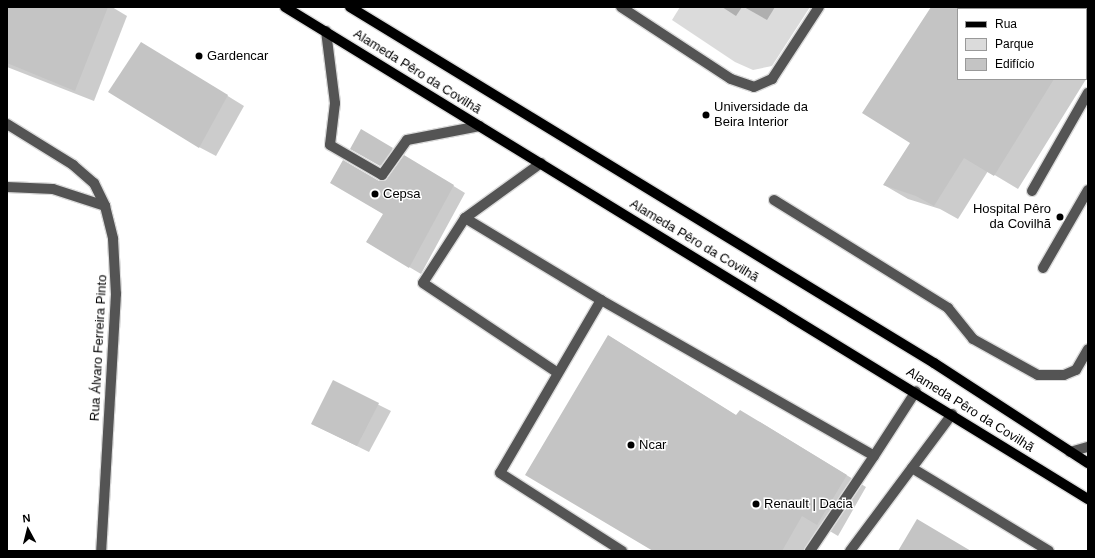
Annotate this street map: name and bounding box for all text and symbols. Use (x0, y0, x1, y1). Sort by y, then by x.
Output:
legend (957, 8, 1087, 80)
text: Rua (995, 17, 1017, 31)
street label: Alameda Pêro da Covilhã (350, 26, 484, 118)
text: Parque (995, 37, 1034, 51)
place label: Gardencar (207, 48, 268, 64)
marker: Gardencar (194, 51, 204, 61)
text: Edifício (995, 57, 1034, 71)
place label: Universidade da Beira Interior (714, 100, 808, 131)
marker: Universidade da Beira Interior (701, 110, 711, 120)
place label: Cepsa (383, 186, 421, 202)
marker: Cepsa (370, 189, 380, 199)
street label: Alameda Pêro da Covilhã (627, 196, 761, 286)
place label: Hospital Pêro da Covilhã (973, 202, 1051, 233)
marker: Hospital Pêro da Covilhã (1054, 211, 1066, 223)
street label: Rua Álvaro Ferreira Pinto (87, 274, 111, 422)
street label: Alameda Pêro da Covilhã (903, 364, 1037, 456)
place label: Ncar (639, 437, 666, 453)
marker: Ncar (626, 440, 636, 450)
place label: Renault | Dacia (764, 496, 853, 512)
marker: Renault | Dacia (751, 499, 761, 509)
north arrow (8, 510, 48, 550)
text: N (22, 512, 31, 525)

